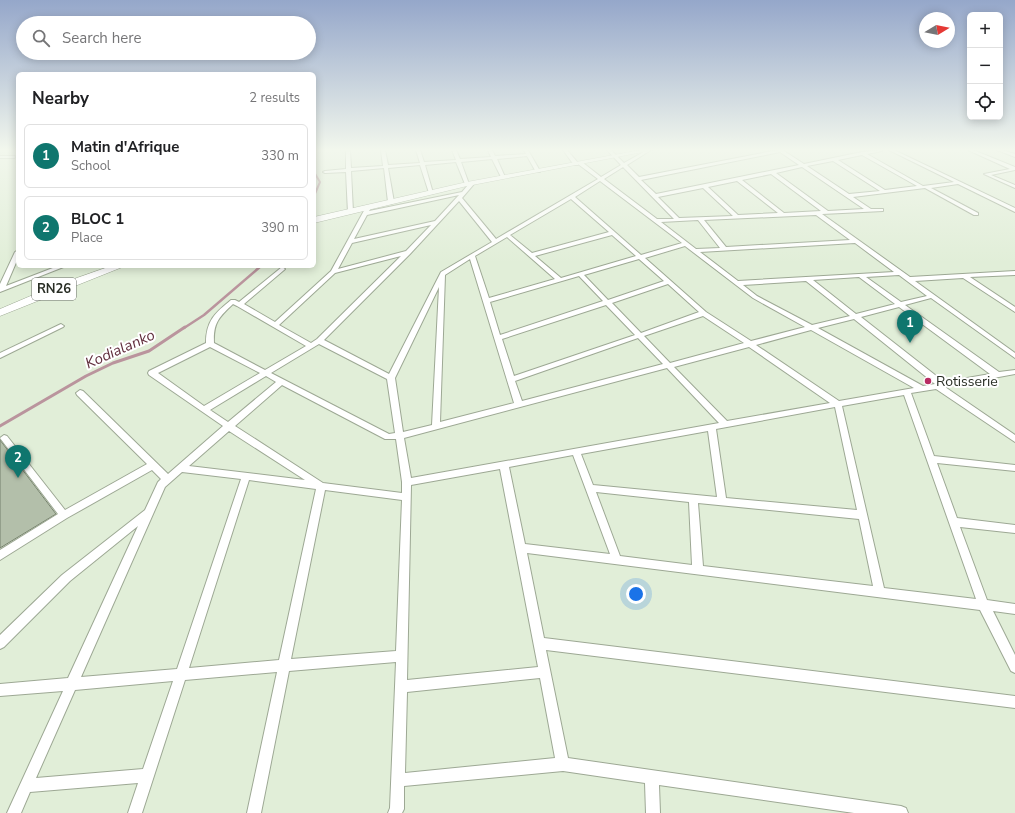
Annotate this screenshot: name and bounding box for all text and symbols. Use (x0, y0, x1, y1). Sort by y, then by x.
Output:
north arrow (919, 12, 955, 48)
map controls (967, 12, 1003, 120)
button: + (967, 12, 1003, 48)
search box (16, 16, 316, 60)
icon: search (30, 27, 52, 49)
text: Search here (62, 28, 142, 48)
button: − (967, 48, 1003, 84)
button: locate (967, 84, 1003, 120)
text: Nearby (32, 87, 89, 110)
text: 2 results (249, 89, 300, 107)
text: Matin d'Afrique (71, 137, 179, 157)
text: 1 (42, 147, 50, 165)
text: 330 m (261, 147, 299, 165)
text: School (71, 157, 111, 175)
text: BLOC 1 (71, 209, 124, 229)
text: 2 (42, 219, 50, 237)
text: 390 m (261, 219, 299, 237)
text: Place (71, 229, 103, 247)
road number: RN26 (32, 278, 76, 300)
pin: 1 (897, 310, 923, 343)
water label: Kodialanko (82, 325, 158, 373)
place label: Rotisserie (936, 372, 998, 391)
marker: Rotisserie (923, 376, 933, 386)
pin: 2 (5, 445, 31, 478)
your location (626, 584, 646, 604)

